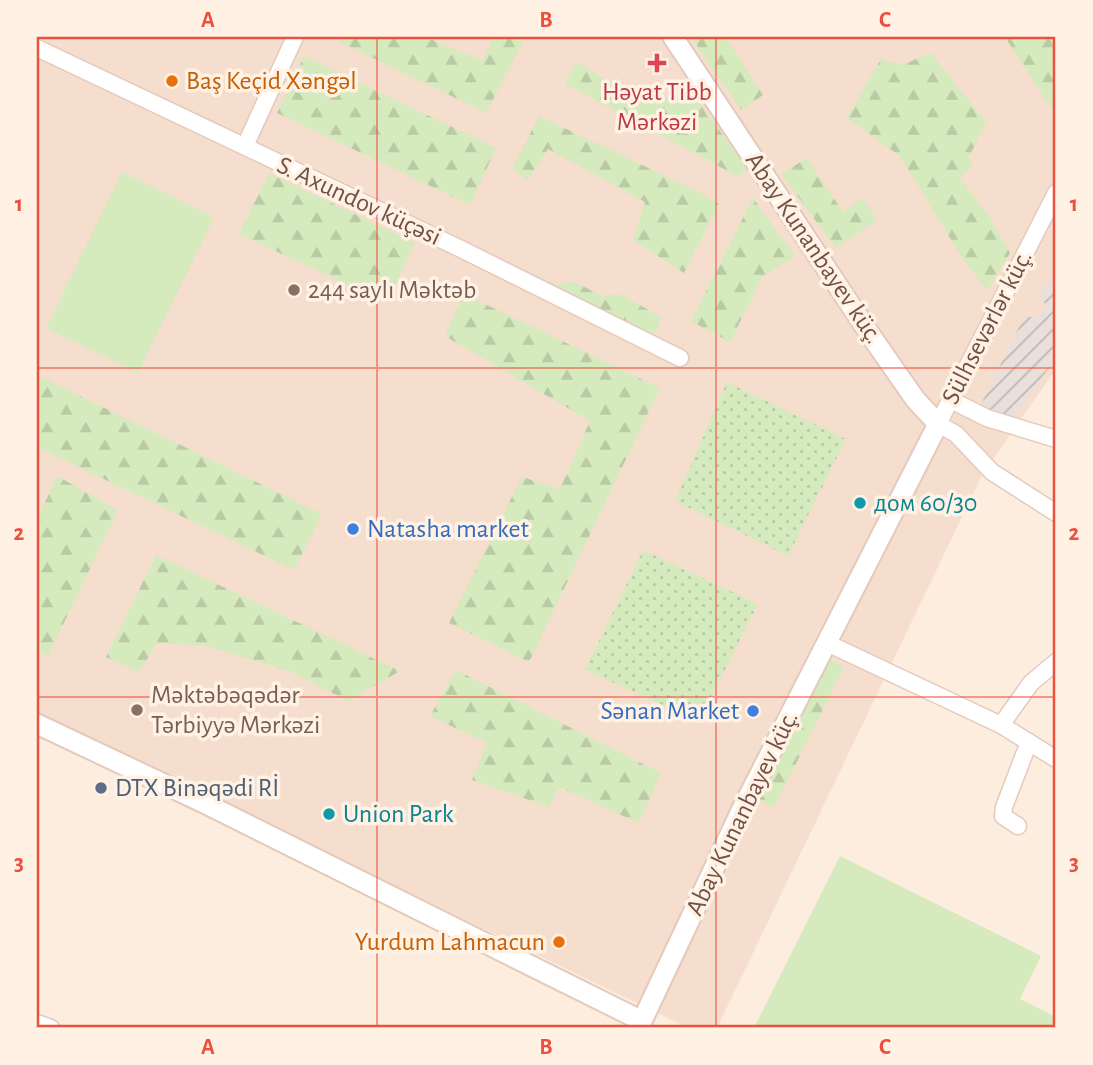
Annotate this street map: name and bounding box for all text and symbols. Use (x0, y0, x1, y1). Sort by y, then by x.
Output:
text: A (201, 9, 215, 32)
text: B (539, 9, 553, 32)
text: C (879, 9, 891, 32)
marker: Həyat Tibb Mərkəzi (647, 53, 667, 73)
place label: Baş Keçid Xəngəl (186, 68, 357, 94)
marker: Baş Keçid Xəngəl (164, 73, 180, 89)
place label: Həyat Tibb Mərkəzi (602, 79, 712, 135)
street label: Abay Kunanbayev küç. (741, 148, 887, 348)
street label: S. Axundov küçəsi (273, 152, 445, 250)
text: 1 (15, 193, 23, 216)
text: 1 (1070, 193, 1078, 216)
street label: Sülhsevərlər küç. (937, 246, 1037, 408)
place label: 244 saylı Məktəb (308, 277, 476, 303)
marker: 244 saylı Məktəb (286, 282, 302, 298)
place label: дом 60/30 (874, 490, 978, 516)
marker: дом 60/30 (852, 495, 868, 511)
place label: Natasha market (367, 516, 529, 542)
marker: Natasha market (345, 521, 361, 537)
text: 2 (14, 522, 25, 545)
text: 2 (1069, 522, 1080, 545)
place label: Məktəbəqədər Tərbiyyə Mərkəzi (151, 682, 320, 738)
place label: Sənan Market (600, 698, 739, 724)
marker: Məktəbəqədər Tərbiyyə Mərkəzi (129, 702, 145, 718)
marker: Sənan Market (745, 703, 761, 719)
street label: Abay Kunanbayev küç. (681, 707, 803, 919)
place label: DTX Binəqədi Rİ (115, 774, 279, 801)
marker: DTX Binəqədi Rİ (93, 780, 109, 796)
place label: Union Park (343, 801, 454, 827)
marker: Union Park (321, 806, 337, 822)
text: 3 (14, 852, 24, 875)
text: 3 (1069, 852, 1079, 875)
place label: Yurdum Lahmacun (355, 929, 545, 955)
marker: Yurdum Lahmacun (551, 934, 567, 950)
text: A (201, 1036, 215, 1059)
text: B (539, 1036, 553, 1059)
text: C (879, 1036, 891, 1059)

